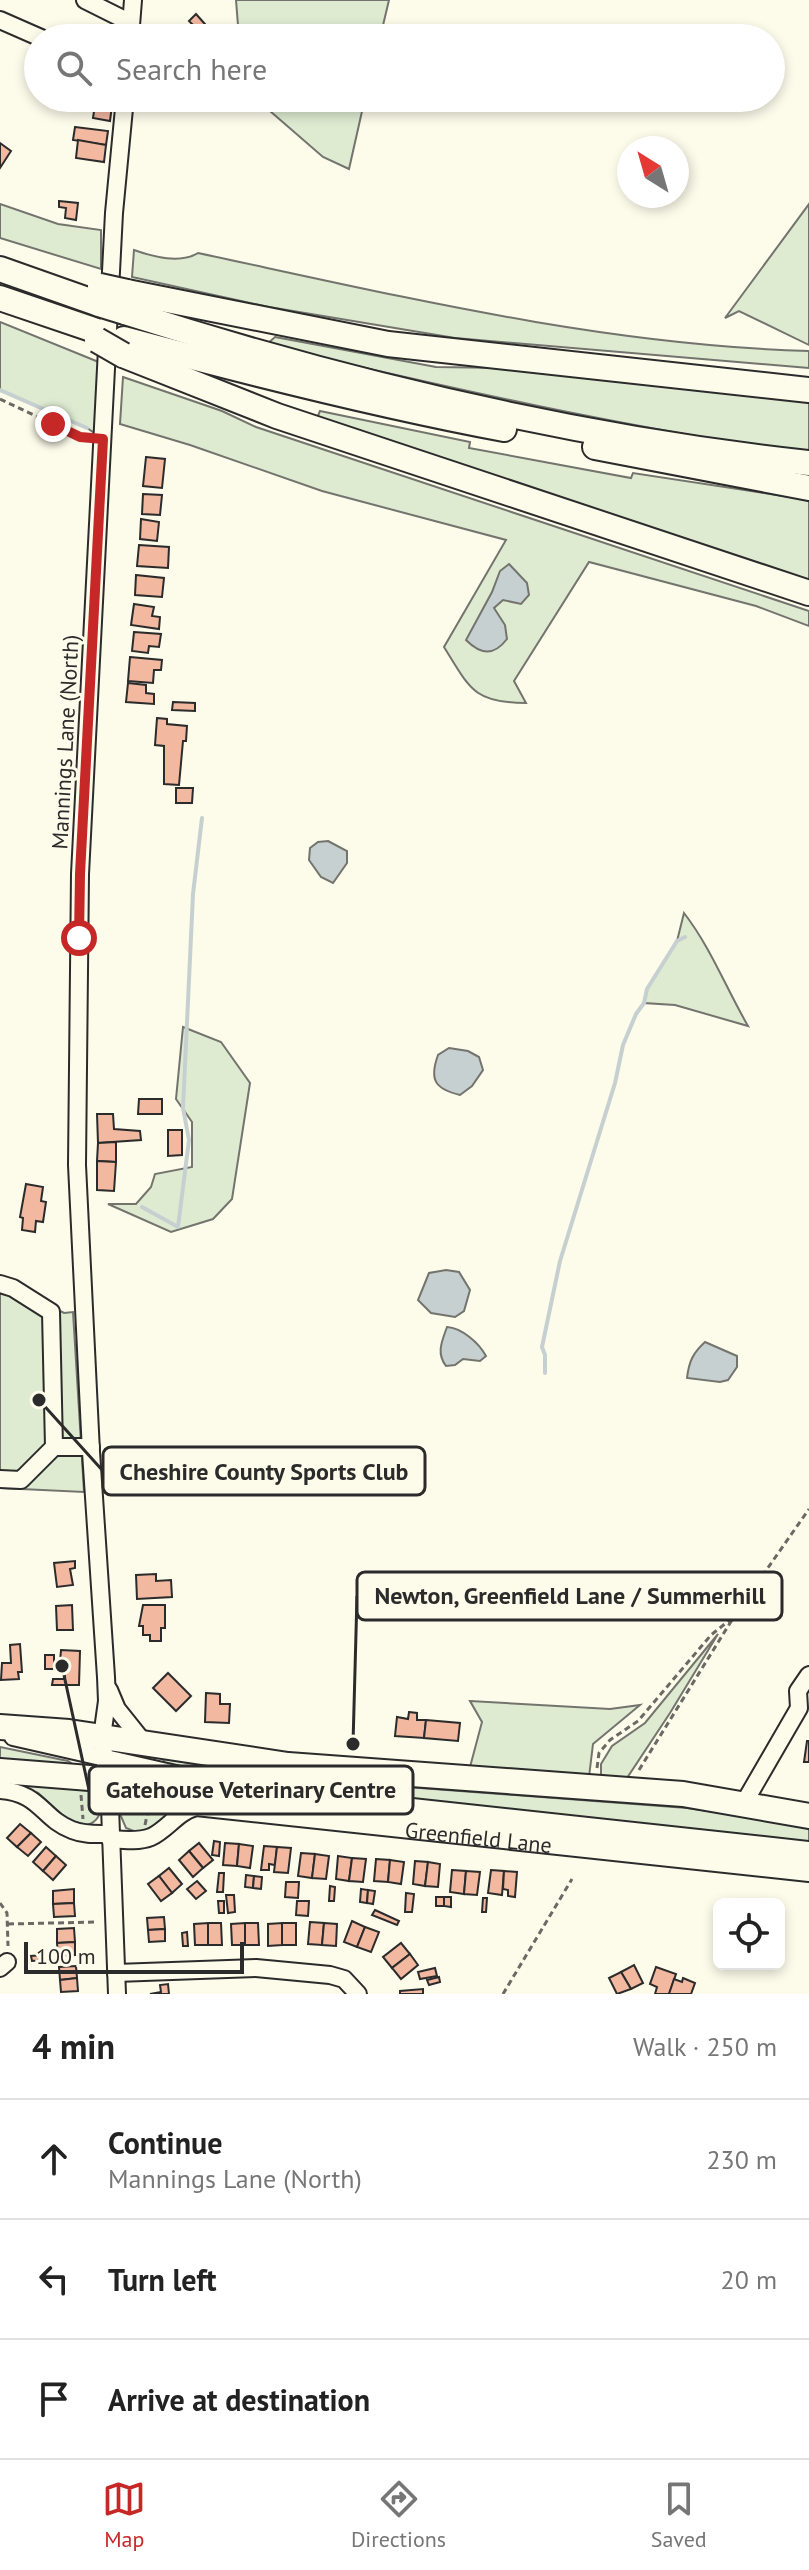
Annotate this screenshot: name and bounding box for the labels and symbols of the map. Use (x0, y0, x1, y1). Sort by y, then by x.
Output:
north arrow (617, 136, 689, 208)
route end (35, 406, 71, 442)
street label: Mannings Lane (North) (45, 634, 85, 850)
route start (61, 920, 97, 956)
callout: Cheshire County Sports Club (103, 1447, 425, 1495)
text: Cheshire County Sports Club (120, 1456, 409, 1487)
callout: Newton, Greenfield Lane / Summerhill (357, 1572, 782, 1620)
text: Newton, Greenfield Lane / Summerhill (374, 1580, 767, 1611)
callout: Gatehouse Veterinary Centre (89, 1766, 413, 1814)
text: Gatehouse Veterinary Centre (106, 1774, 396, 1805)
street label: Greenfield Lane (404, 1816, 553, 1859)
scale bar (24, 1938, 244, 1974)

